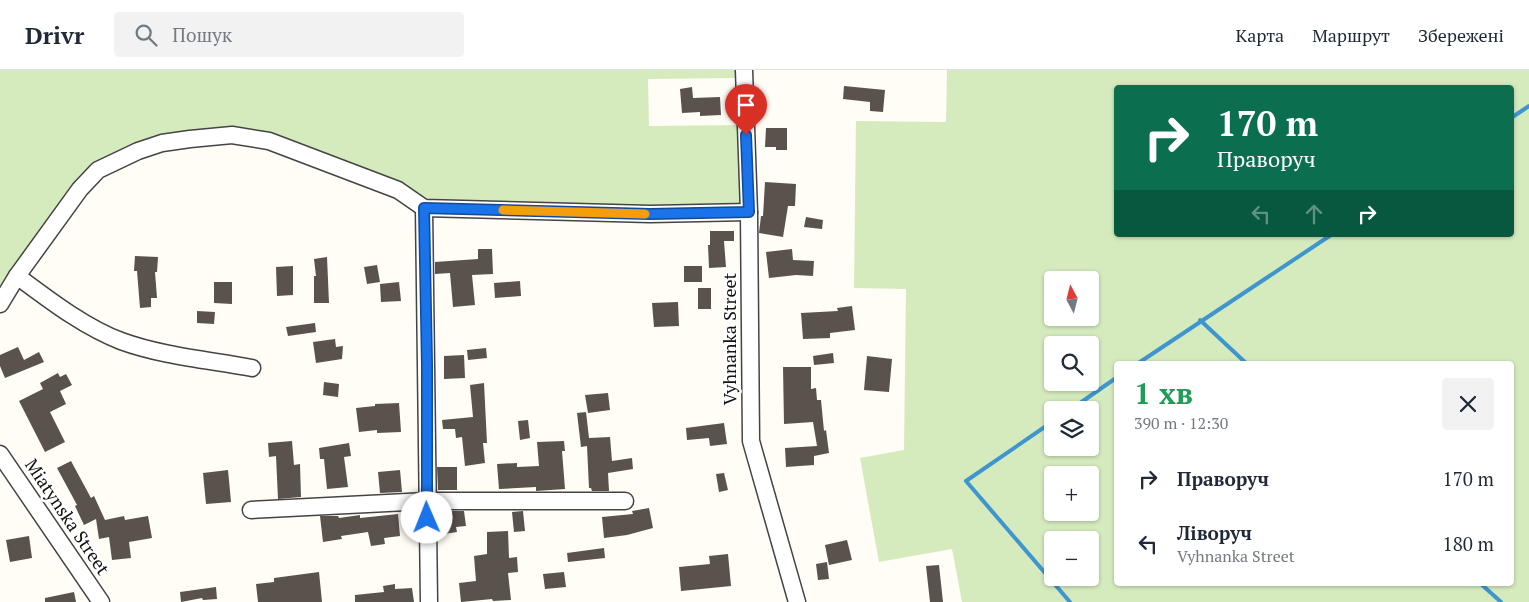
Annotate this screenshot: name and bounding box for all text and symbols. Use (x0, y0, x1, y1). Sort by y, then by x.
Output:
search box (114, 12, 464, 57)
text: Drivr (25, 19, 84, 51)
icon: search (132, 21, 160, 49)
text: Пошук (172, 22, 232, 47)
text: Карта (1236, 23, 1284, 47)
text: Маршрут (1312, 23, 1390, 47)
text: Збережені (1418, 23, 1504, 47)
pin (725, 84, 767, 135)
icon: arrive (732, 91, 760, 119)
text: 170 m (1217, 100, 1318, 146)
icon: right (1134, 105, 1199, 170)
text: Праворуч (1217, 144, 1316, 173)
icon: left (1247, 200, 1275, 228)
icon: ahead (1300, 200, 1328, 228)
icon: right (1353, 200, 1381, 228)
north arrow (1044, 271, 1099, 326)
map controls (1044, 271, 1099, 586)
street label: Vyhnanka Street (717, 272, 741, 405)
button: search (1044, 336, 1099, 391)
text: 1 хв (1134, 373, 1193, 413)
button: close (1442, 378, 1494, 430)
button: layers (1044, 401, 1099, 456)
text: 390 m · 12:30 (1134, 412, 1228, 434)
street label: Miatynska Street (20, 454, 116, 579)
icon: right (1134, 465, 1162, 493)
button: + (1044, 466, 1099, 521)
text: Праворуч (1177, 466, 1269, 491)
text: 170 m (1443, 466, 1494, 491)
position arrow (400, 491, 452, 543)
text: Ліворуч (1177, 520, 1252, 545)
icon: left (1134, 530, 1162, 558)
button: − (1044, 531, 1099, 586)
text: 180 m (1443, 531, 1494, 556)
text: Vyhnanka Street (1177, 545, 1295, 567)

